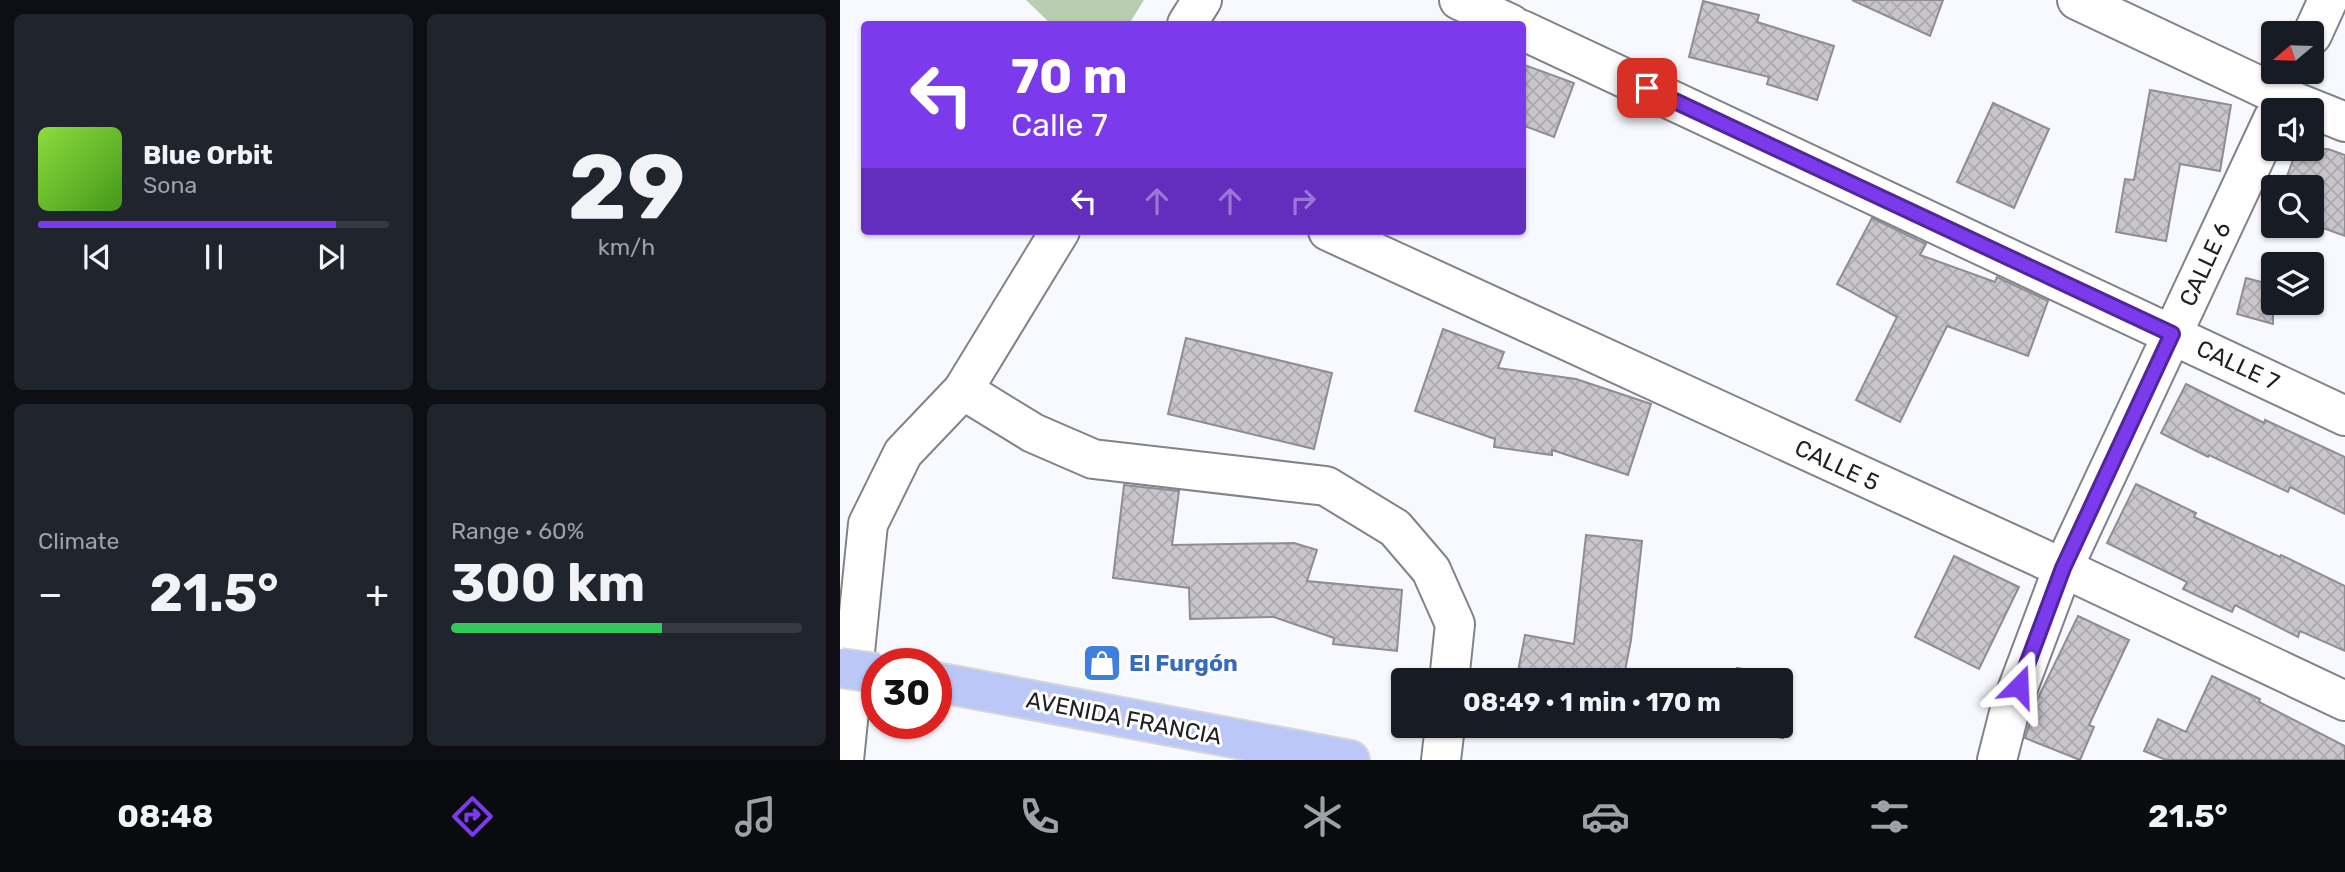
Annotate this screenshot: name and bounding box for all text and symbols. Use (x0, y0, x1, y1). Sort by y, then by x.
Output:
north arrow (2261, 21, 2324, 84)
map controls (2261, 21, 2324, 315)
text: 70 m (1011, 47, 1128, 105)
icon: left (896, 49, 987, 140)
pin (1617, 58, 1677, 118)
icon: arrive (1628, 69, 1666, 107)
button: sound (2261, 98, 2324, 161)
text: Calle 7 (1011, 106, 1108, 144)
text: 29 (568, 133, 685, 241)
text: Blue Orbit (143, 140, 273, 171)
text: Sona (143, 171, 197, 199)
button: search (2261, 175, 2324, 238)
icon: left (1065, 182, 1103, 220)
icon: ahead (1138, 182, 1176, 220)
icon: ahead (1211, 182, 1249, 220)
icon: right (1284, 182, 1322, 220)
street label: CALLE 6 (2173, 217, 2237, 311)
text: km/h (598, 233, 655, 261)
icon: previous (78, 238, 116, 276)
icon: pause (195, 238, 233, 276)
icon: next (312, 238, 350, 276)
button: layers (2261, 252, 2324, 315)
street label: CALLE 7 (2192, 334, 2284, 396)
street label: CALLE 5 (1790, 433, 1884, 497)
text: Range · 60% (451, 517, 584, 545)
text: Climate (38, 527, 119, 555)
text: 300 km (451, 552, 645, 614)
text: 21.5° (149, 562, 279, 624)
text: − (38, 571, 63, 617)
text: + (365, 571, 389, 617)
shop icon: El Furgón (1081, 642, 1123, 684)
speed limit sign: 30 (861, 648, 952, 739)
place label: El Furgón (1129, 649, 1238, 677)
position arrow (1982, 649, 2056, 723)
street label: AVENIDA FRANCIA (1024, 685, 1224, 751)
text: 08:49 · 1 min · 170 m (1463, 687, 1721, 718)
icon: directions (448, 792, 497, 841)
icon: music (731, 792, 780, 841)
icon: phone (1015, 792, 1064, 841)
icon: climate (1298, 792, 1347, 841)
icon: car (1581, 792, 1630, 841)
icon: filters (1865, 792, 1914, 841)
text: 08:48 (117, 797, 213, 835)
text: 21.5° (2148, 797, 2228, 835)

